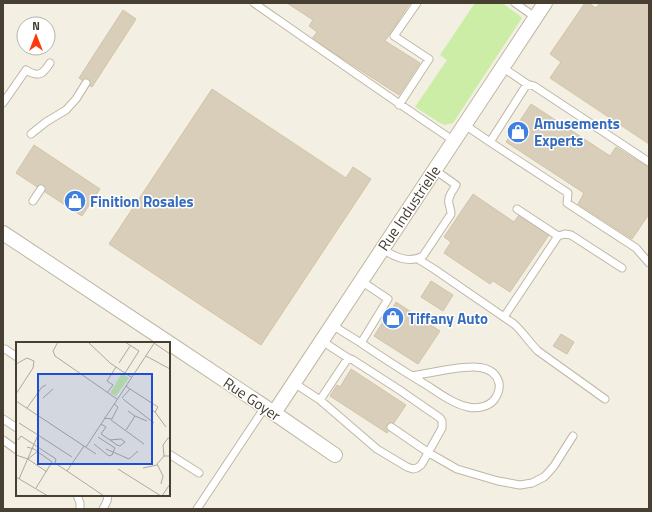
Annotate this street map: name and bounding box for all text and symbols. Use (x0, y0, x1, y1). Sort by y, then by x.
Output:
north arrow (16, 16, 56, 56)
text: N (32, 18, 40, 34)
place label: Amusements Experts (534, 112, 620, 152)
shop icon: Amusements Experts (505, 119, 531, 145)
street label: Rue Industrielle (372, 161, 446, 255)
shop icon: Finition Rosales (62, 188, 88, 214)
place label: Finition Rosales (90, 190, 194, 213)
shop icon: Tiffany Auto (380, 305, 406, 331)
place label: Tiffany Auto (408, 307, 488, 330)
inset map (16, 342, 170, 496)
street label: Rue Goyer (219, 371, 285, 427)

